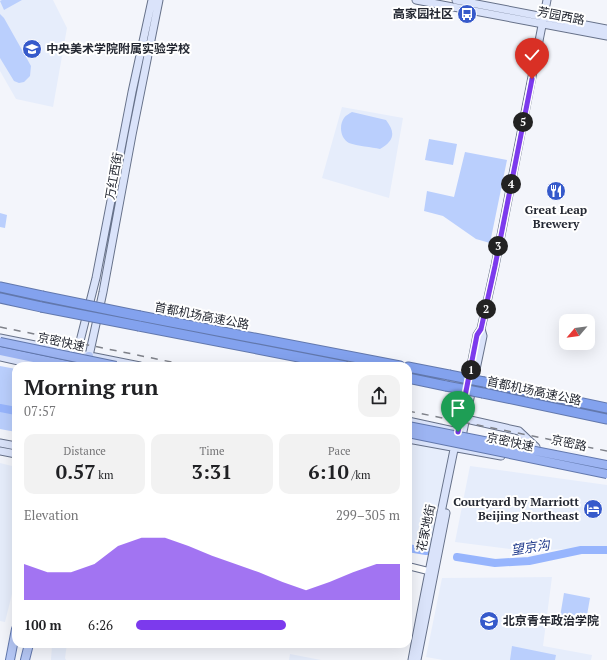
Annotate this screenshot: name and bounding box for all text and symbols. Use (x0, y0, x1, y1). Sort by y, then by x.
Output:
bus stop icon: 高家园社区 (456, 3, 478, 25)
street label: 芳园西路 (536, 4, 586, 27)
place label: 高家园社区 (393, 6, 453, 21)
school or university icon: 中央美术学院附属实验学校 (21, 38, 43, 60)
pin (515, 38, 549, 79)
place label: 中央美术学院附属实验学校 (46, 41, 190, 56)
icon: check (521, 44, 543, 66)
pin: 5 (513, 112, 533, 132)
text: 5 (520, 115, 526, 129)
street label: 万红西街 (102, 151, 125, 201)
pin: 4 (501, 174, 521, 194)
text: 4 (508, 177, 514, 191)
restaurant icon: Great Leap Brewery (545, 180, 567, 202)
place label: Great Leap Brewery (525, 202, 587, 231)
pin: 3 (488, 236, 508, 256)
text: 3 (495, 239, 501, 253)
street label: 首都机场高速公路 (154, 299, 251, 332)
pin: 2 (476, 299, 496, 319)
text: 2 (483, 302, 489, 316)
north arrow (559, 314, 595, 350)
map controls (559, 314, 595, 350)
street label: 京密快速 (36, 329, 86, 354)
pin: 1 (461, 360, 481, 380)
text: 1 (468, 363, 474, 377)
text: Morning run (24, 372, 158, 401)
street label: 首都机场高速公路 (486, 373, 583, 408)
button: share (358, 375, 400, 417)
pin (441, 391, 475, 432)
icon: arrive (447, 397, 469, 419)
text: 07:57 (24, 402, 56, 420)
street label: 京密快速 (485, 429, 535, 454)
street label: 京密路 (550, 431, 588, 454)
text: Distance (63, 444, 106, 458)
text: Time (199, 444, 225, 458)
text: Pace (328, 444, 351, 458)
text: 0.57 (56, 458, 96, 485)
text: 3:31 (192, 458, 232, 485)
text: 6:10 (308, 458, 349, 485)
text: km (96, 468, 114, 482)
text: /km (349, 468, 371, 482)
place label: Courtyard by Marriott Beijing Northeast (453, 494, 579, 523)
hotel icon: Courtyard by Marriott Beijing Northeast (582, 498, 604, 520)
street label: 花家地街 (413, 503, 438, 553)
text: Elevation (24, 506, 79, 524)
text: 299–305 m (336, 506, 400, 524)
water label: 望京沟 (509, 535, 553, 559)
school or university icon: 北京青年政治学院 (478, 610, 500, 632)
place label: 北京青年政治学院 (503, 613, 599, 628)
text: 100 m (24, 616, 62, 634)
text: 6:26 (88, 616, 113, 634)

